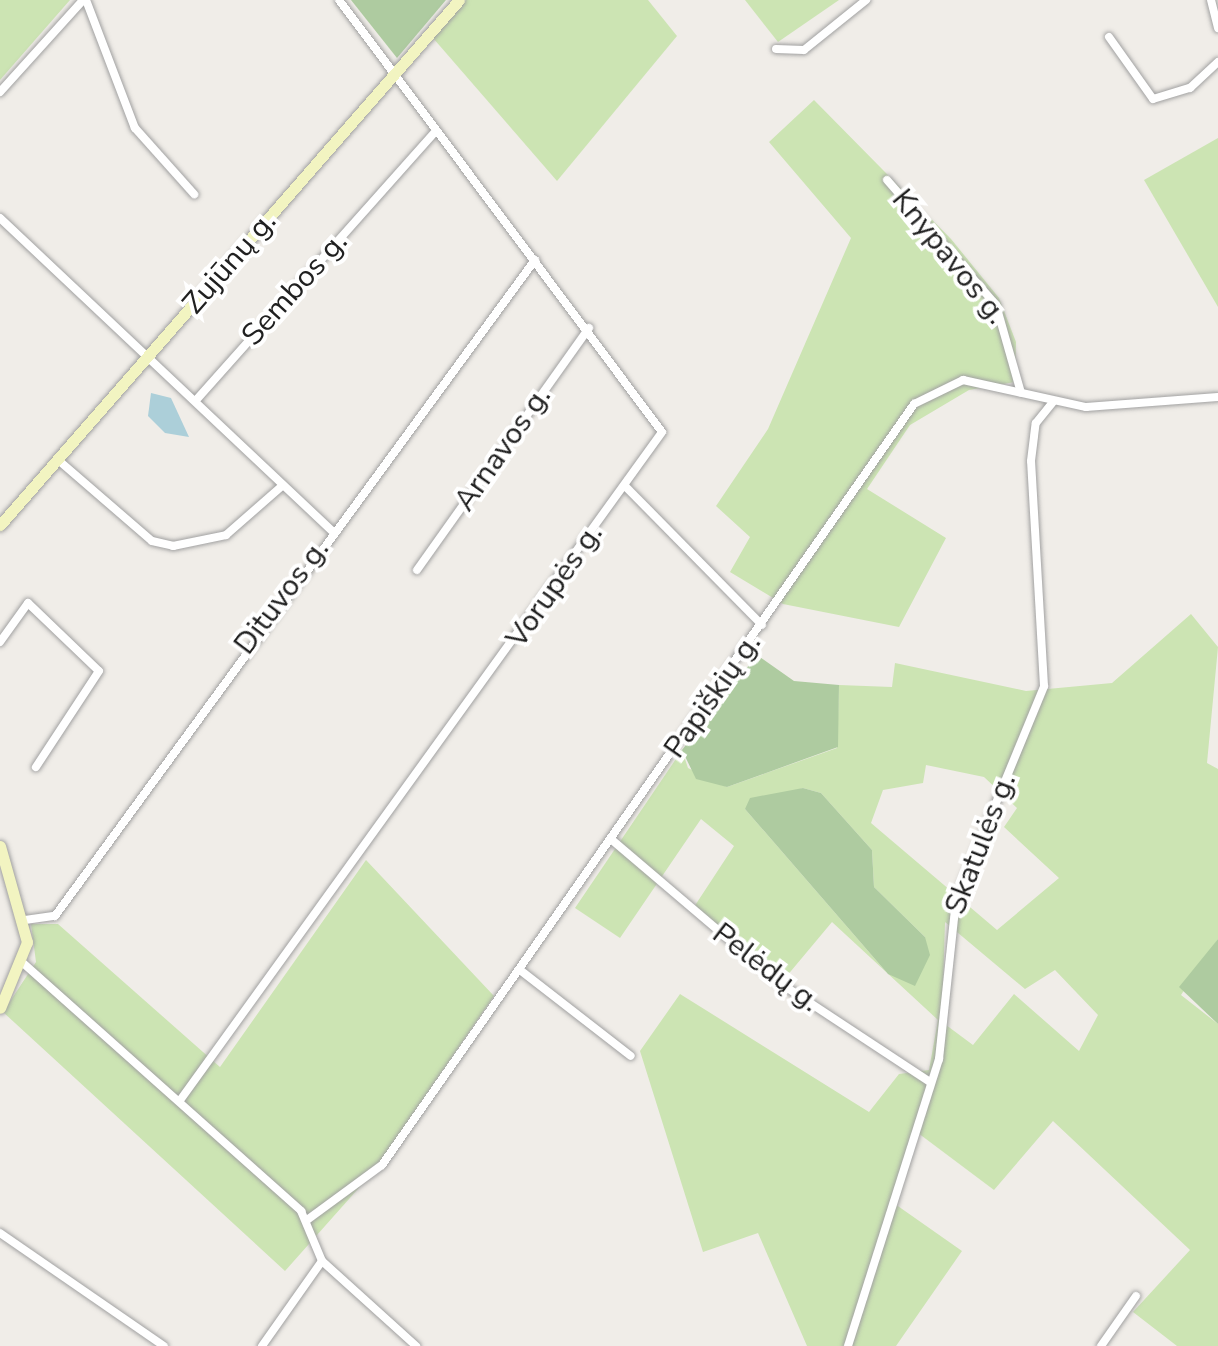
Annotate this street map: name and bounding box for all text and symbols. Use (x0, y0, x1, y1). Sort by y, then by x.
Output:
street label: Knypavos g. (884, 182, 1014, 332)
street label: Zujūnų g. (176, 204, 284, 322)
street label: Sembos g. (235, 225, 355, 353)
street label: Arnavos g. (447, 380, 559, 518)
street label: Vorupės g. (499, 517, 611, 655)
street label: Dituvos g. (227, 532, 337, 662)
street label: Papiškių g. (657, 627, 769, 765)
street label: Skatulės g. (938, 769, 1024, 919)
street label: Pelėdų g. (705, 916, 827, 1020)

